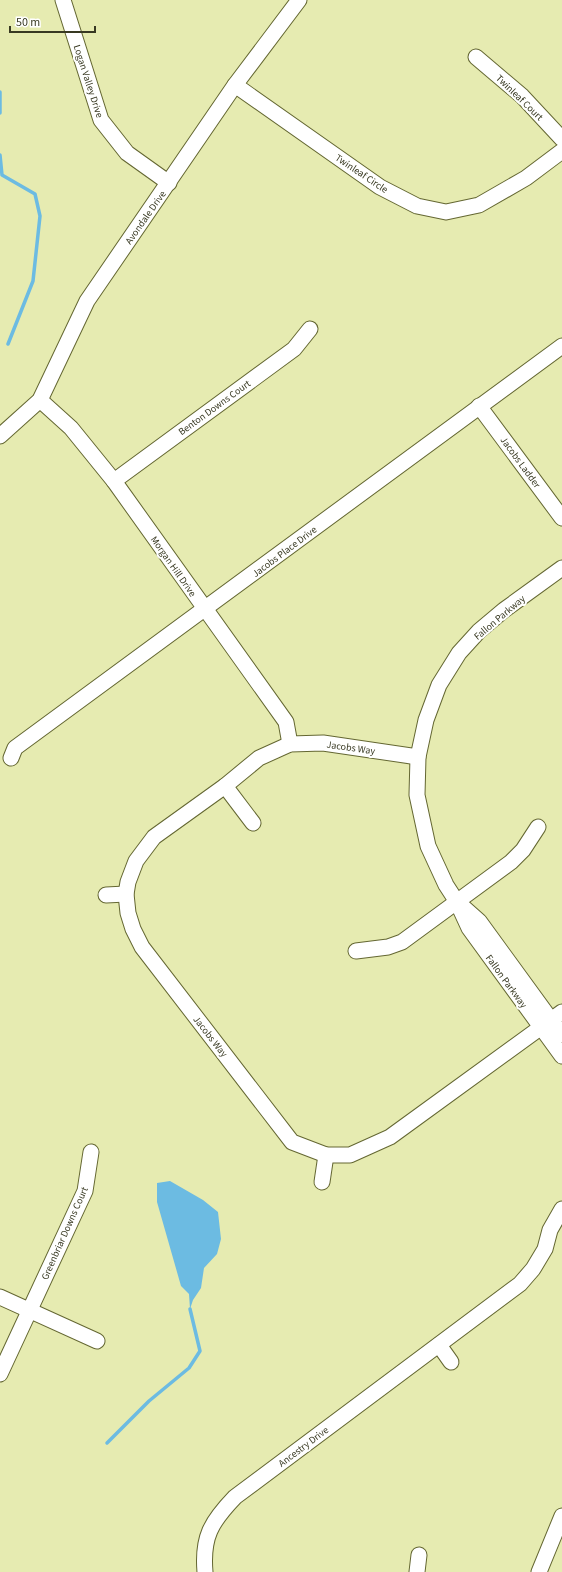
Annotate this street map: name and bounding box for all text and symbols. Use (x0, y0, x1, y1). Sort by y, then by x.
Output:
scale bar (10, 8, 95, 34)
text: 50 m (16, 14, 40, 31)
street label: Logan Valley Drive (70, 43, 106, 120)
street label: Twinleaf Court (493, 72, 547, 124)
street label: Twinleaf Circle (332, 151, 391, 197)
street label: Avondale Drive (122, 188, 170, 247)
street label: Benton Downs Court (176, 376, 254, 439)
street label: Jacobs Ladder (497, 434, 544, 492)
street label: Jacobs Place Drive (249, 523, 320, 581)
street label: Morgan Hill Drive (147, 533, 199, 600)
street label: Fallon Parkway (471, 592, 529, 643)
street label: Jacobs Way (326, 738, 376, 758)
street label: Fallon Parkway (482, 952, 531, 1011)
street label: Jacobs Way (190, 1013, 231, 1060)
street label: Greenbriar Downs Court (38, 1184, 92, 1282)
street label: Ancestry Drive (276, 1423, 332, 1470)

